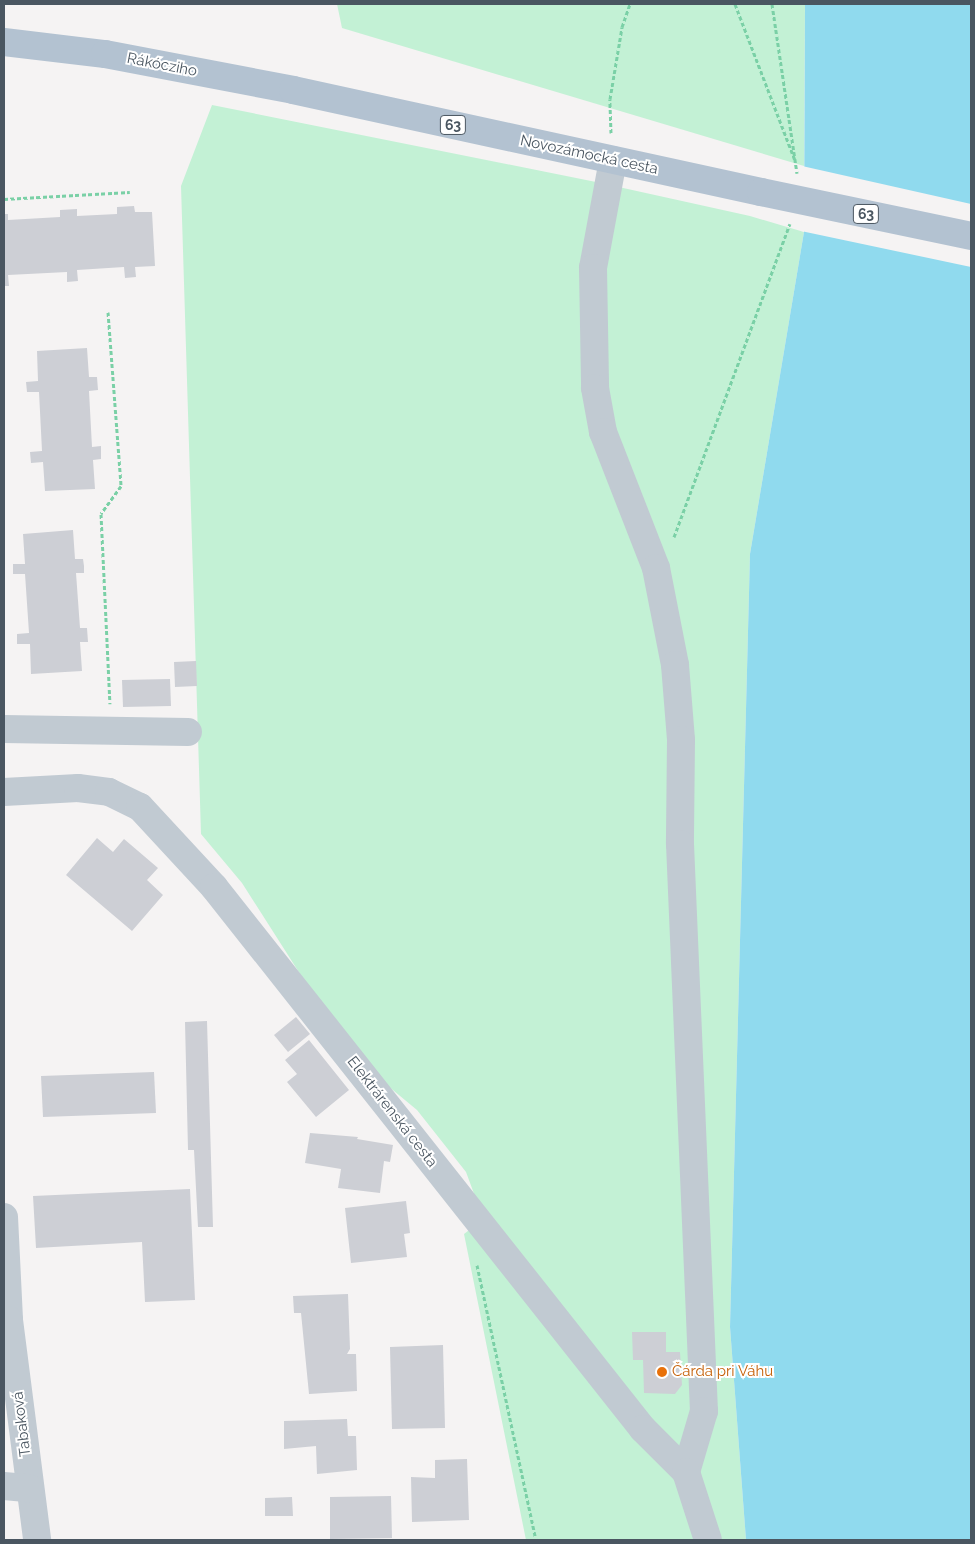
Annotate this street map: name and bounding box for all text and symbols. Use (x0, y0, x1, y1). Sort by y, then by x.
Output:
street label: Rákócziho (125, 49, 199, 81)
road number: 63 (439, 114, 467, 136)
street label: Novozámocká cesta (518, 132, 660, 178)
road number: 63 (852, 202, 880, 225)
street label: Elektrárenská cesta (343, 1053, 441, 1171)
place label: Čárda pri Váhu (672, 1363, 774, 1381)
marker: Čárda pri Váhu (656, 1366, 668, 1378)
street label: Tabaková (9, 1390, 35, 1458)

